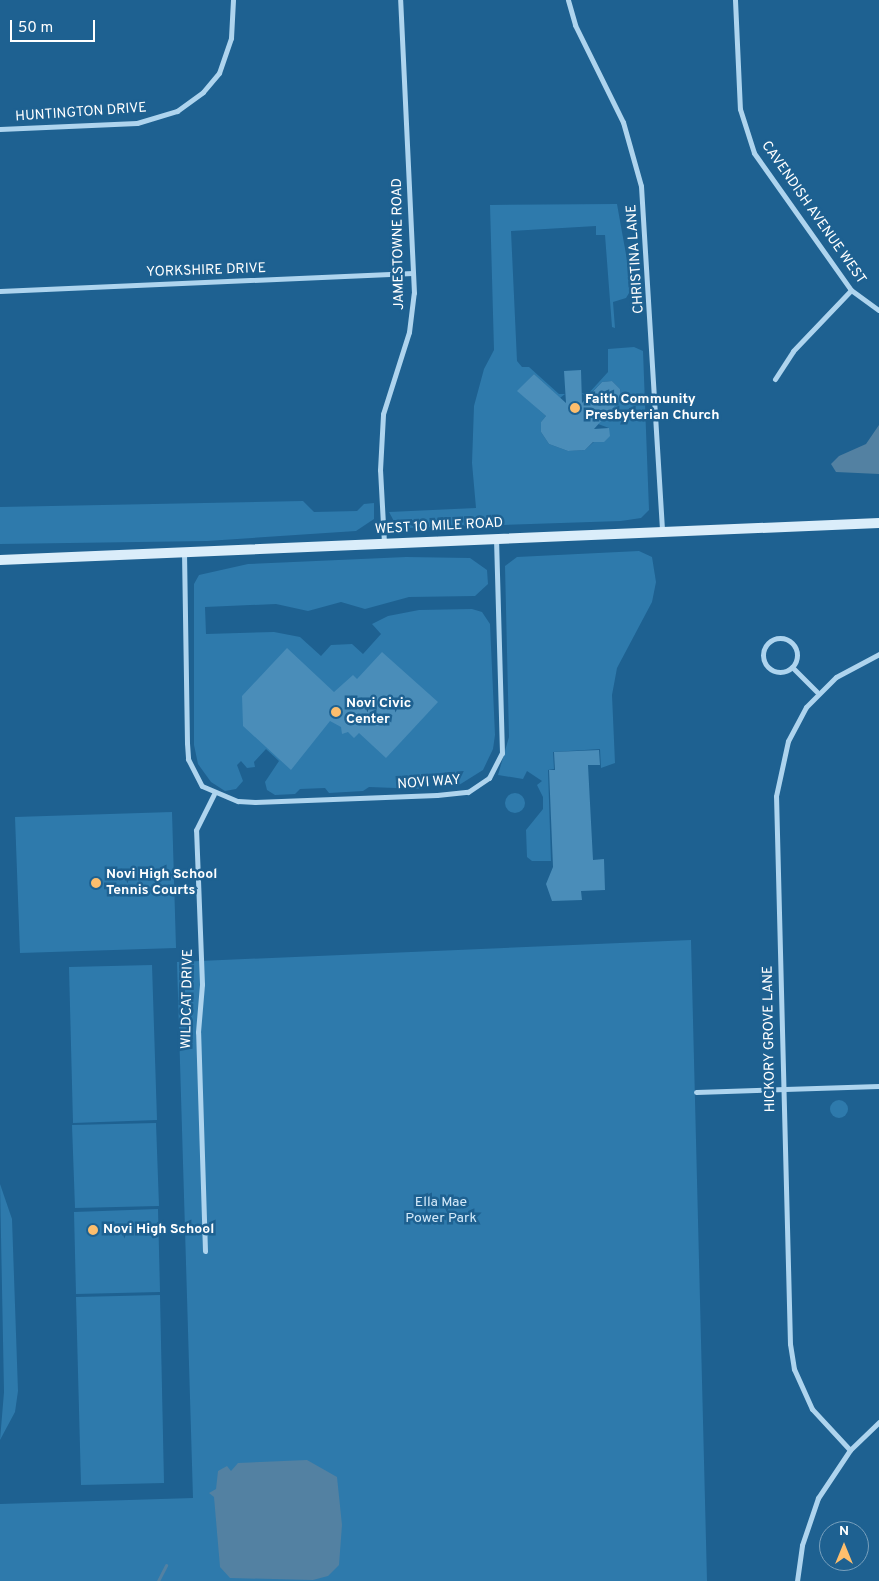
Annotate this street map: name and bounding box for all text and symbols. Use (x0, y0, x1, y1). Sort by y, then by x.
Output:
scale bar (12, 10, 98, 42)
text: 50 m (18, 19, 53, 38)
street label: HUNTINGTON DRIVE (15, 100, 147, 126)
street label: CAVENDISH AVENUE WEST (757, 138, 869, 288)
street label: JAMESTOWNE ROAD (389, 178, 409, 310)
street label: CHRISTINA LANE (624, 204, 648, 314)
street label: YORKSHIRE DRIVE (146, 261, 266, 281)
place label: Faith Community Presbyterian Church (585, 392, 719, 424)
marker: Faith Community Presbyterian Church (569, 402, 581, 414)
street label: WEST 10 MILE ROAD (374, 515, 504, 539)
place label: Novi Civic Center (346, 696, 411, 729)
marker: Novi Civic Center (330, 706, 342, 718)
street label: NOVI WAY (396, 772, 462, 794)
place label: Novi High School Tennis Courts (106, 867, 217, 900)
marker: Novi High School Tennis Courts (90, 877, 102, 889)
street label: WILDCAT DRIVE (179, 948, 197, 1050)
street label: HICKORY GROVE LANE (760, 965, 780, 1113)
park label: Ella Mae Power Park (405, 1195, 477, 1228)
place label: Novi High School (103, 1222, 214, 1238)
marker: Novi High School (87, 1224, 99, 1236)
north arrow (819, 1521, 869, 1571)
text: N (839, 1523, 849, 1540)

